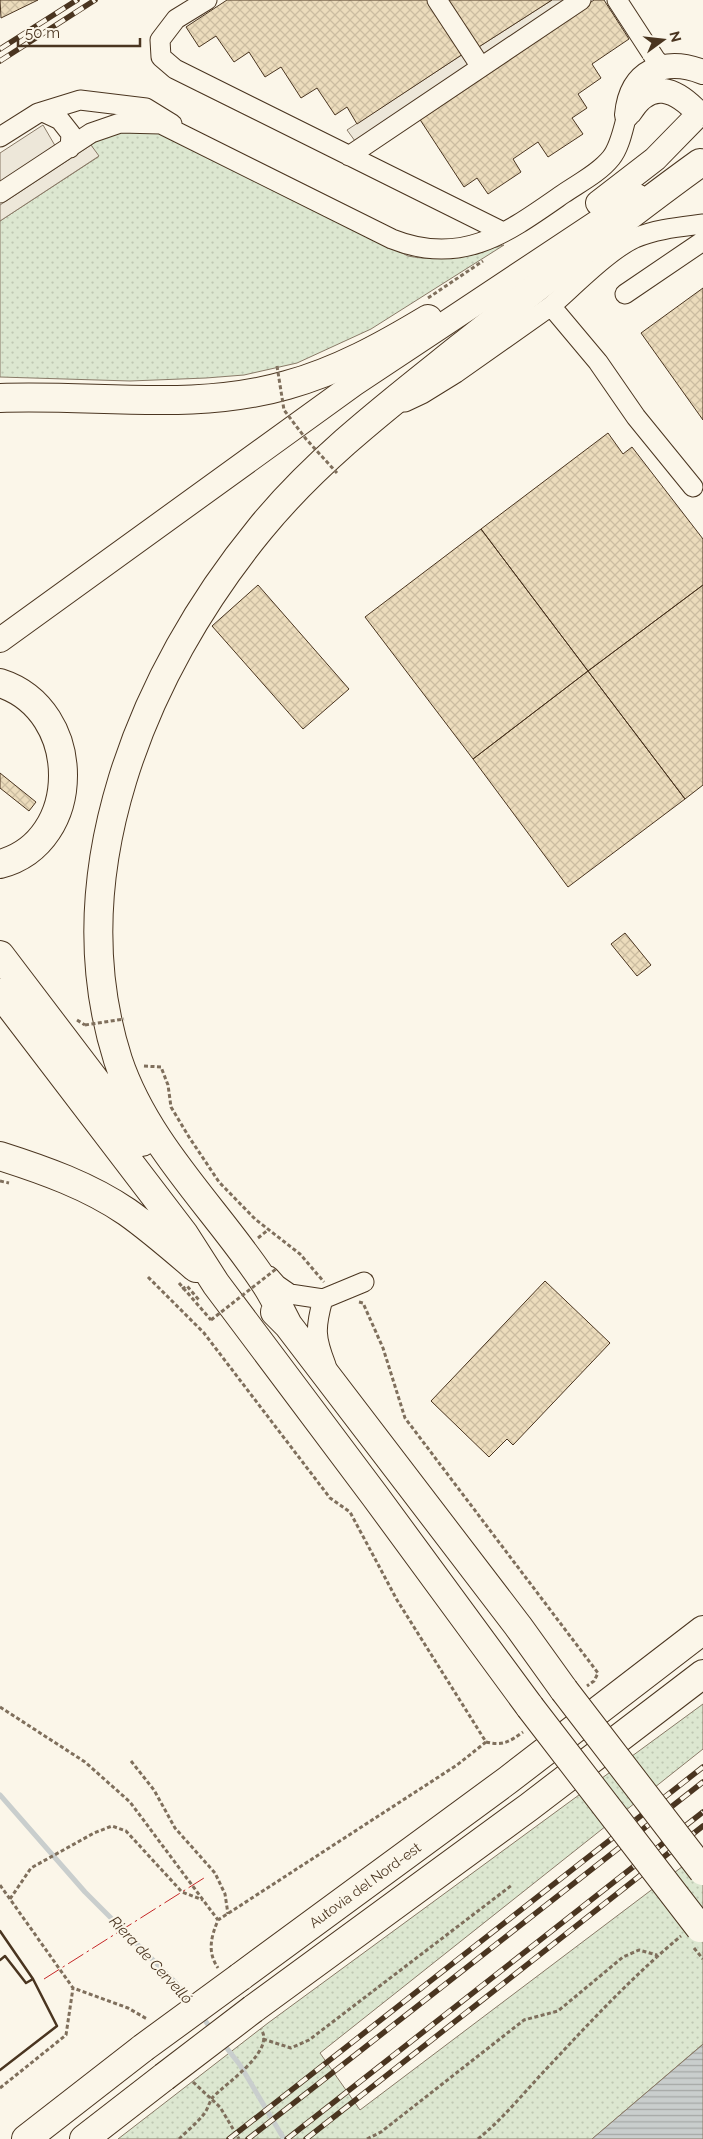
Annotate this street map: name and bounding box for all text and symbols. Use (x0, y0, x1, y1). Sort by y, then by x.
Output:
scale bar (18, 15, 140, 47)
north arrow (638, 15, 688, 65)
text: 50 m (25, 24, 60, 42)
text: N (666, 29, 685, 44)
street label: Autovia del Nord-est (306, 1839, 424, 1931)
water label: Riera de Cervelló (106, 1912, 196, 2008)

